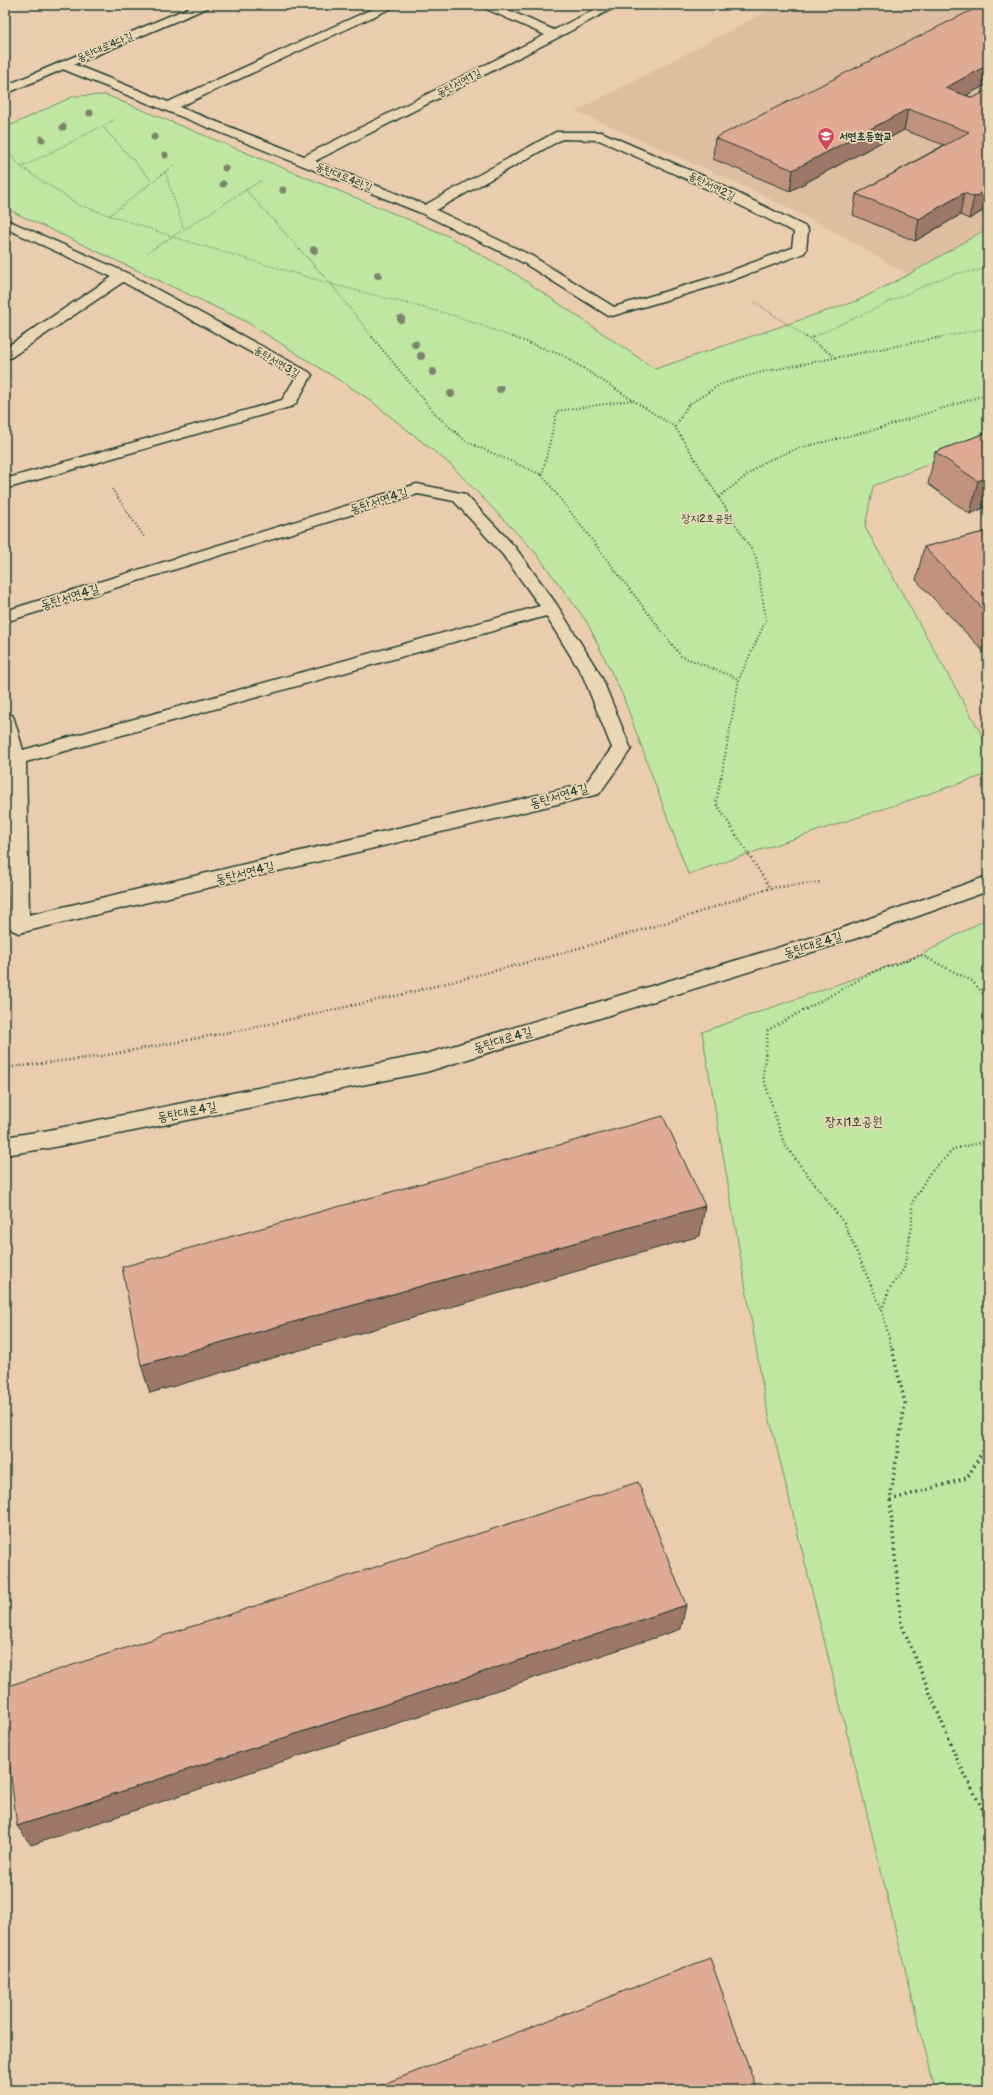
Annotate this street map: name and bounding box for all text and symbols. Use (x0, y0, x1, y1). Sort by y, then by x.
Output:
street label: 동탄대로4다길 (75, 29, 135, 65)
street label: 동탄서연1길 (434, 66, 484, 100)
school or university icon: 서연초등학교 (816, 126, 836, 151)
place label: 서연초등학교 (839, 130, 892, 143)
street label: 동탄대로4라길 (314, 160, 374, 194)
street label: 동탄서연2길 (686, 169, 738, 203)
street label: 동탄서연3길 (252, 343, 302, 381)
street label: 동탄서연4길 (348, 484, 410, 518)
park label: 장지2호공원 (682, 512, 733, 525)
street label: 동탄서연4길 (39, 581, 101, 613)
street label: 동탄서연4길 (528, 780, 590, 812)
street label: 동탄서연4길 (214, 858, 276, 888)
street label: 동탄대로4길 (782, 929, 844, 961)
street label: 동탄대로4길 (472, 1024, 534, 1056)
street label: 동탄대로4길 (156, 1098, 218, 1126)
park label: 장지1호공원 (825, 1114, 883, 1130)

